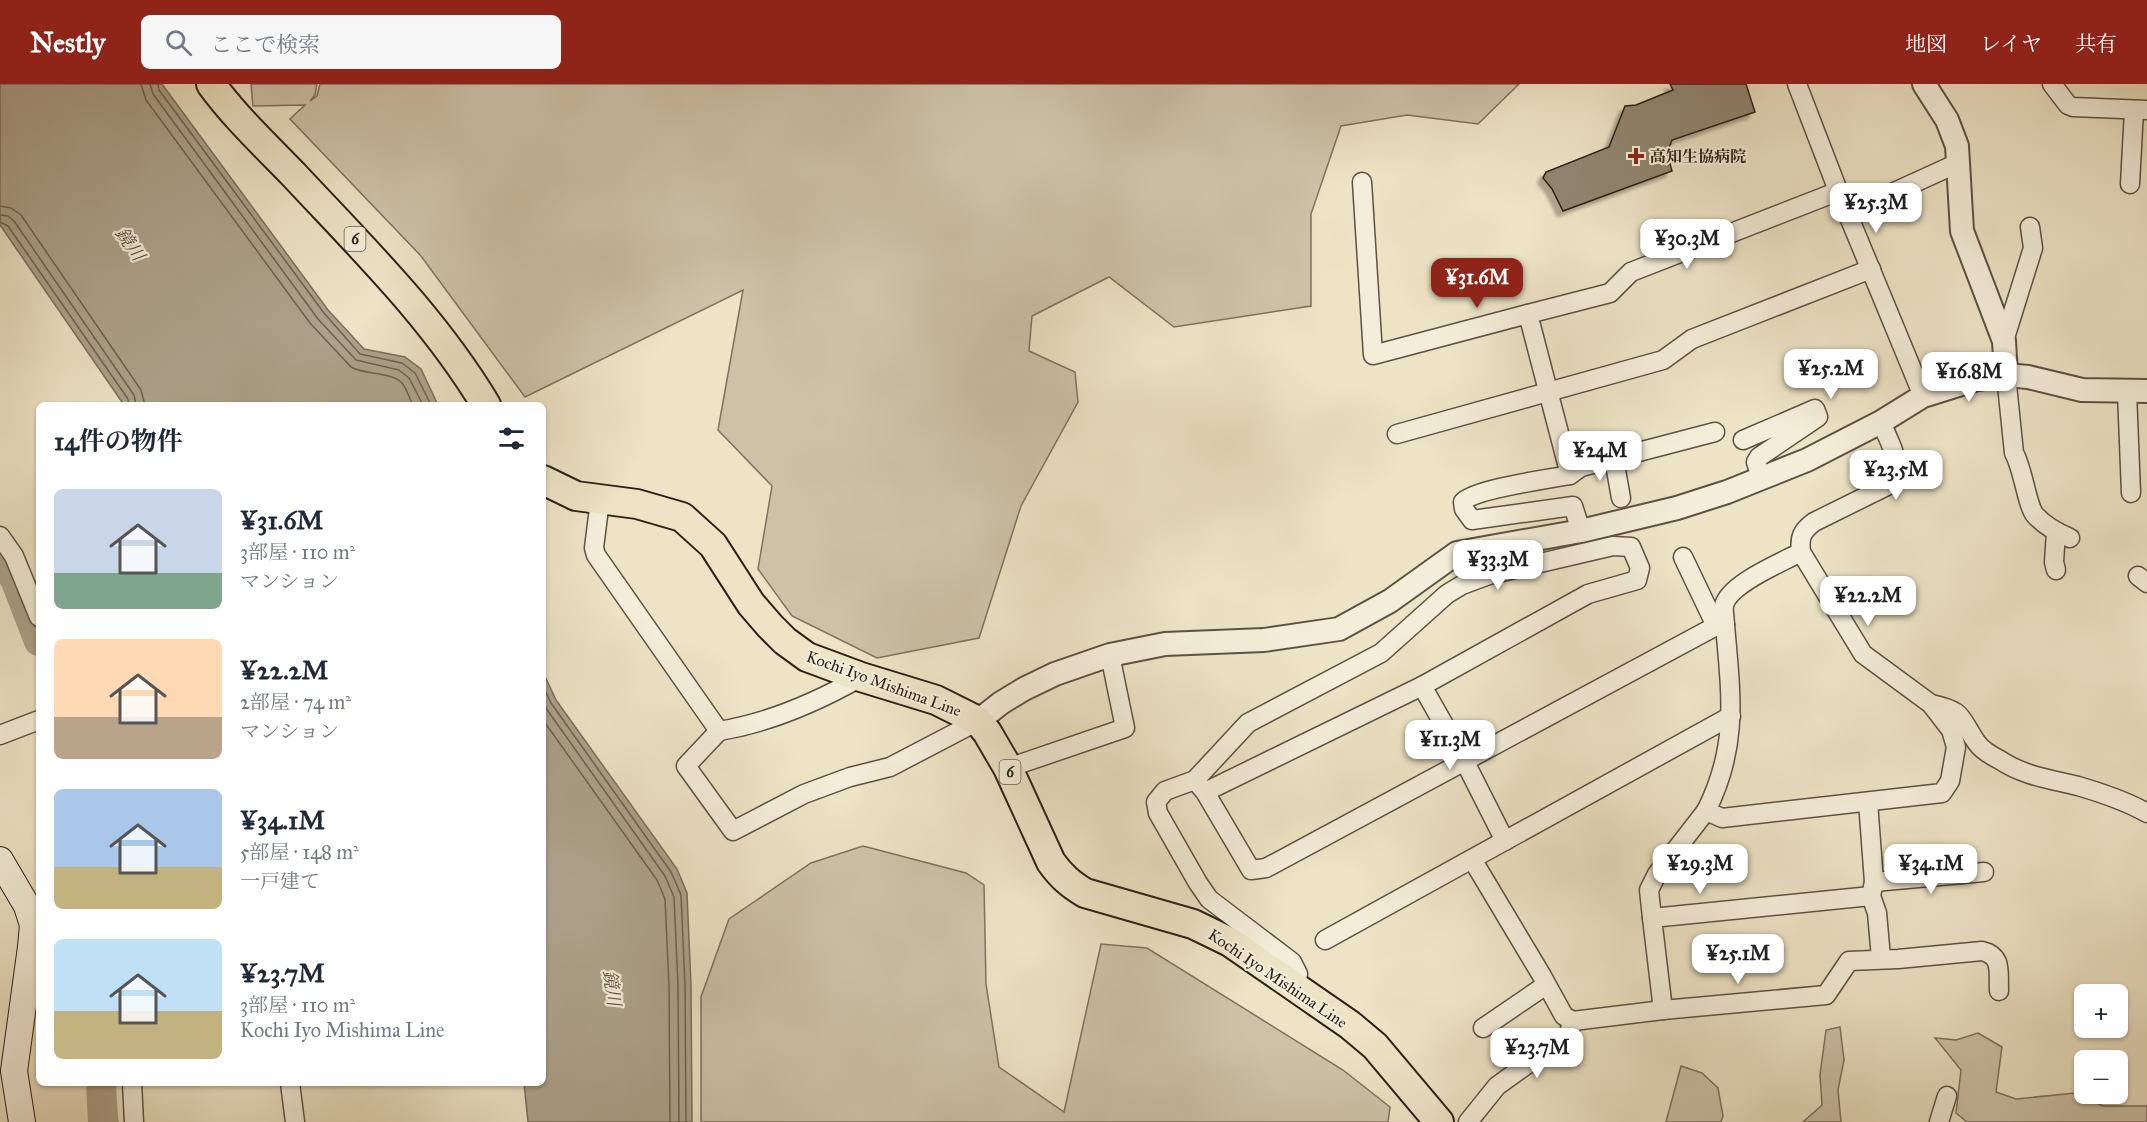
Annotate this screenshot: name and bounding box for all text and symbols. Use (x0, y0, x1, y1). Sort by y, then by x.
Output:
search box (141, 15, 561, 69)
text: Nestly (30, 25, 105, 60)
icon: search (162, 26, 195, 59)
text: ここで検索 (210, 31, 320, 58)
text: 地図 (1905, 31, 1947, 57)
text: レイヤ (1980, 31, 2042, 57)
text: 共有 (2075, 31, 2117, 57)
marker: 高知生協病院 (1627, 147, 1645, 165)
place label: 高知生協病院 (1650, 147, 1746, 166)
pin: ¥25.3M (1827, 183, 1925, 234)
text: ¥25.3M (1844, 190, 1908, 214)
pin: ¥30.3M (1638, 219, 1736, 270)
water label: 鏡川 (111, 223, 150, 267)
text: ¥30.3M (1654, 226, 1720, 250)
road number: 6 (344, 227, 366, 251)
pin: ¥31.6M (1428, 258, 1526, 309)
text: ¥31.6M (1445, 265, 1509, 289)
pin: ¥25.2M (1782, 349, 1880, 400)
pin: ¥16.8M (1920, 352, 2018, 403)
text: ¥25.2M (1798, 356, 1864, 380)
text: ¥16.8M (1936, 359, 2002, 383)
icon: filters (495, 422, 528, 455)
text: 14件の物件 (54, 425, 183, 457)
pin: ¥24M (1564, 431, 1636, 482)
text: ¥24M (1573, 438, 1627, 462)
pin: ¥23.5M (1847, 450, 1945, 501)
text: ¥23.5M (1864, 457, 1928, 481)
text: ¥31.6M (240, 504, 323, 536)
icon: home (102, 513, 174, 585)
text: 3部屋 · 110 m² (240, 540, 355, 564)
pin: ¥33.3M (1449, 540, 1547, 591)
text: ¥33.3M (1467, 547, 1529, 571)
text: マンション (240, 569, 339, 593)
pin: ¥22.2M (1819, 576, 1917, 627)
text: ¥22.2M (1834, 583, 1902, 607)
street label: Kochi Iyo Mishima Line (804, 647, 964, 720)
text: ¥22.2M (240, 654, 328, 686)
icon: home (102, 663, 174, 735)
text: 2部屋 · 74 m² (240, 690, 351, 714)
text: マンション (240, 719, 339, 743)
pin: ¥11.3M (1401, 720, 1499, 771)
text: ¥11.3M (1419, 727, 1481, 751)
road number: 6 (1000, 760, 1020, 784)
text: ¥34.1M (240, 804, 325, 836)
icon: home (102, 813, 174, 885)
text: 5部屋 · 148 m² (240, 840, 359, 864)
pin: ¥29.3M (1651, 844, 1749, 895)
pin: ¥34.1M (1882, 844, 1980, 895)
text: ¥29.3M (1667, 851, 1733, 875)
text: ¥34.1M (1898, 851, 1964, 875)
text: 一戸建て (240, 869, 320, 893)
street label: Kochi Iyo Mishima Line (1205, 925, 1351, 1032)
pin: ¥25.1M (1689, 934, 1787, 985)
text: ¥25.1M (1706, 941, 1770, 965)
text: ¥23.7M (240, 957, 325, 989)
icon: home (102, 963, 174, 1035)
water label: 鏡川 (599, 969, 626, 1009)
map controls (2074, 984, 2128, 1104)
button: + (2074, 984, 2128, 1038)
text: 3部屋 · 110 m² (240, 993, 355, 1017)
text: Kochi Iyo Mishima Line (240, 1018, 444, 1042)
pin: ¥23.7M (1488, 1028, 1586, 1079)
text: ¥23.7M (1504, 1035, 1570, 1059)
button: − (2074, 1050, 2128, 1104)

